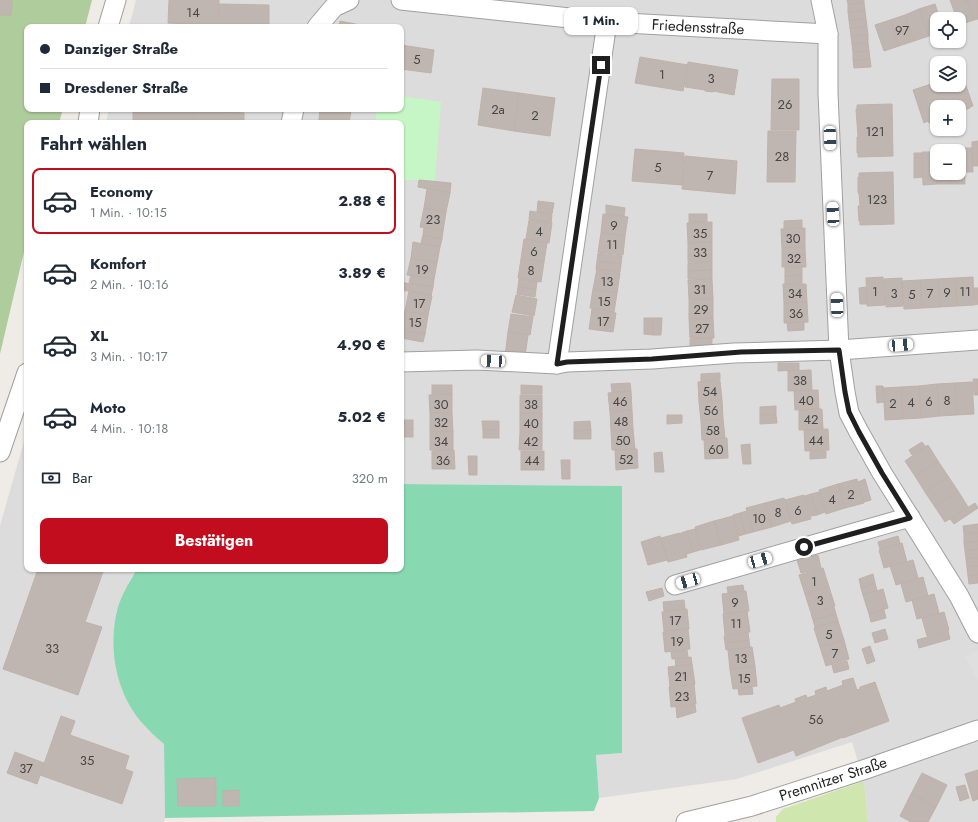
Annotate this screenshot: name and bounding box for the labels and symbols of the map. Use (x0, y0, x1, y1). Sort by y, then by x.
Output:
house number: 14 (186, 3, 200, 22)
callout: 1 Min. (564, 7, 638, 35)
street label: Friedensstraße (651, 14, 745, 40)
house number: 97 (895, 21, 909, 40)
house number: 5 (413, 50, 421, 69)
route end (592, 56, 610, 74)
house number: 1 (659, 65, 665, 84)
house number: 3 (707, 69, 715, 88)
house number: 26 (778, 95, 792, 114)
house number: 2a (491, 100, 505, 119)
house number: 2 (531, 106, 539, 125)
house number: 121 (865, 122, 885, 141)
car (824, 126, 836, 150)
house number: 28 (775, 147, 789, 166)
house number: 5 (654, 158, 662, 177)
house number: 7 (707, 166, 714, 185)
house number: 123 (867, 190, 887, 209)
car (826, 202, 840, 226)
house number: 23 (426, 210, 440, 229)
house number: 9 (610, 216, 618, 235)
house number: 4 (535, 222, 543, 241)
house number: 35 (693, 224, 707, 243)
house number: 30 (786, 229, 801, 248)
house number: 11 (606, 235, 618, 254)
house number: 6 (530, 242, 538, 261)
house number: 33 (693, 243, 707, 262)
house number: 32 (787, 249, 801, 268)
house number: 19 (415, 260, 429, 279)
house number: 8 (527, 261, 535, 280)
house number: 13 (601, 272, 613, 291)
house number: 31 (694, 280, 706, 299)
house number: 1 (872, 282, 878, 301)
house number: 11 (959, 282, 971, 301)
house number: 9 (943, 283, 951, 302)
house number: 34 (788, 284, 803, 303)
house number: 3 (890, 284, 898, 303)
house number: 7 (927, 284, 934, 303)
house number: 5 (908, 285, 916, 304)
house number: 15 (597, 292, 611, 311)
car (831, 293, 843, 317)
house number: 17 (413, 294, 426, 313)
house number: 29 (694, 300, 708, 319)
house number: 36 (789, 304, 803, 323)
house number: 17 (597, 312, 610, 331)
house number: 15 (408, 313, 422, 332)
house number: 27 (695, 319, 709, 338)
car (889, 338, 913, 352)
car (481, 354, 505, 368)
house number: 38 (793, 371, 807, 390)
house number: 54 (703, 382, 718, 401)
house number: 40 (798, 391, 814, 410)
house number: 8 (943, 391, 951, 410)
house number: 46 (612, 392, 628, 411)
house number: 6 (925, 392, 933, 411)
house number: 4 (907, 393, 915, 412)
house number: 2 (889, 394, 897, 413)
house number: 30 (434, 395, 449, 414)
house number: 38 (524, 395, 538, 414)
house number: 56 (704, 401, 718, 420)
house number: 42 (804, 410, 818, 429)
house number: 48 (614, 412, 628, 431)
house number: 32 (434, 413, 448, 432)
house number: 40 (523, 414, 539, 433)
house number: 58 (706, 421, 720, 440)
house number: 50 (615, 431, 631, 450)
house number: 44 (808, 431, 824, 450)
house number: 34 (434, 432, 449, 451)
house number: 42 (524, 432, 538, 451)
house number: 60 (708, 440, 724, 459)
house number: 52 (619, 450, 633, 469)
house number: 36 (436, 451, 450, 470)
house number: 44 (524, 451, 540, 470)
house number: 2 (847, 485, 855, 504)
house number: 4 (828, 490, 836, 509)
house number: 6 (794, 501, 802, 520)
house number: 8 (774, 503, 782, 522)
house number: 10 (752, 509, 766, 528)
route start (795, 538, 813, 556)
car (747, 551, 773, 569)
car (675, 572, 701, 590)
house number: 1 (811, 572, 817, 591)
house number: 3 (816, 591, 824, 610)
house number: 9 (731, 593, 739, 612)
house number: 17 (669, 611, 682, 630)
house number: 11 (730, 614, 742, 633)
house number: 5 (825, 625, 833, 644)
house number: 19 (670, 632, 684, 651)
house number: 33 (45, 639, 59, 658)
house number: 7 (832, 644, 839, 663)
house number: 13 (735, 649, 747, 668)
house number: 21 (674, 667, 688, 686)
house number: 15 (737, 669, 751, 688)
house number: 23 (675, 687, 689, 706)
house number: 56 (809, 710, 823, 729)
house number: 35 (80, 751, 94, 770)
street label: Premnitzer Straße (776, 751, 890, 807)
house number: 37 (19, 759, 33, 778)

